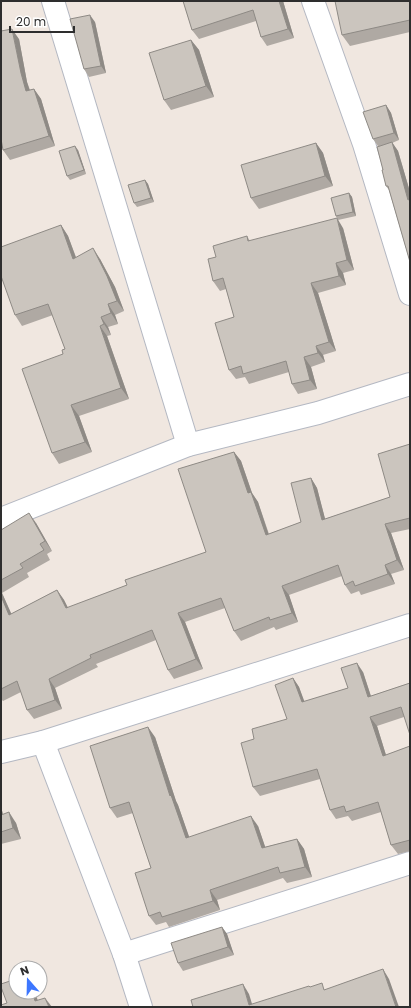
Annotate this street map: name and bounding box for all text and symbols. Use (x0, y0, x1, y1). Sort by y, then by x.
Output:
scale bar (10, 8, 74, 34)
text: 20 m (16, 13, 46, 30)
north arrow (8, 960, 48, 1000)
text: N (18, 962, 31, 980)

